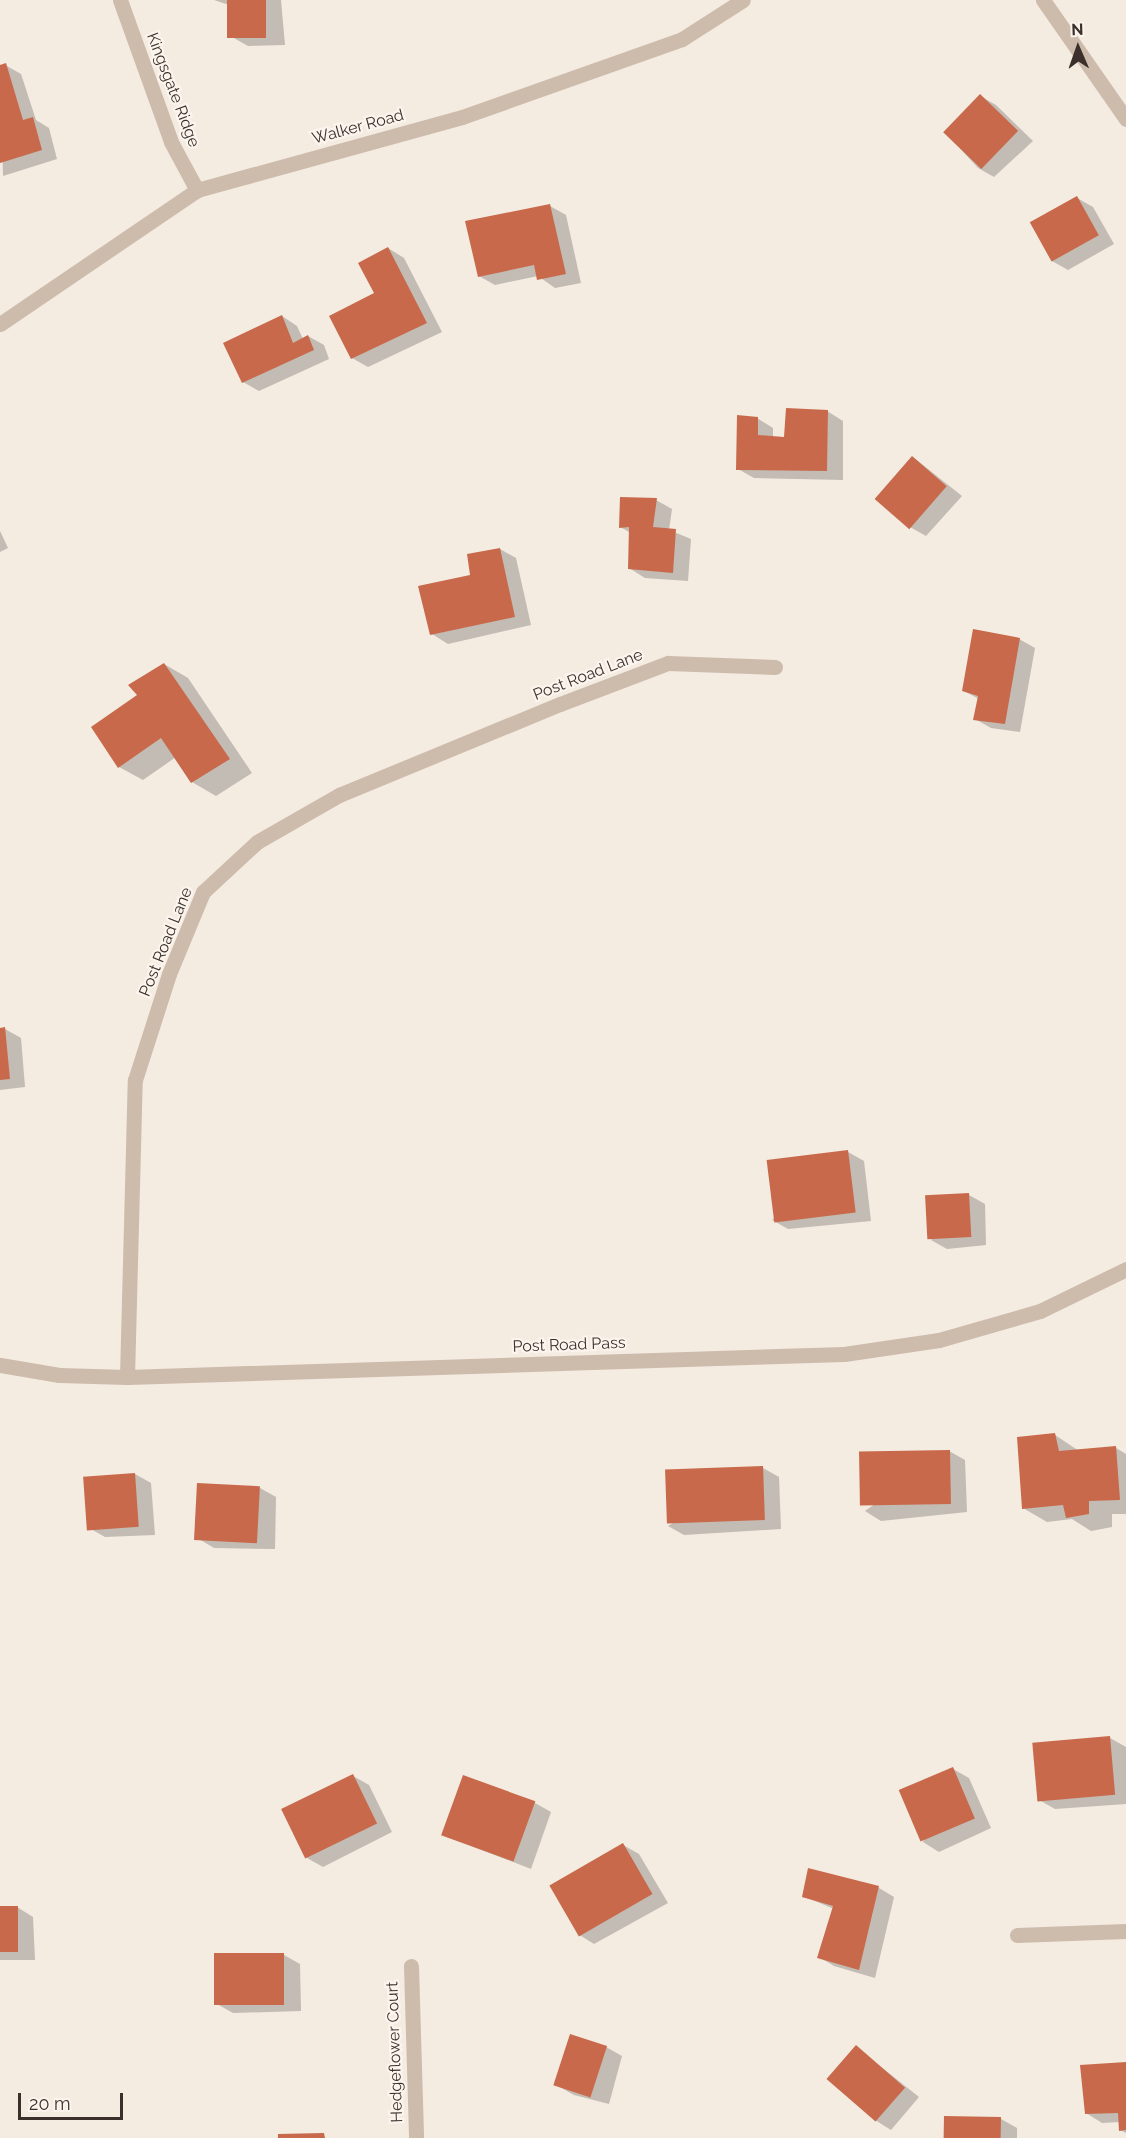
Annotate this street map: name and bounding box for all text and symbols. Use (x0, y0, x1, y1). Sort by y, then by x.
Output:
north arrow (1048, 18, 1108, 78)
text: N (1071, 20, 1084, 39)
street label: Kingsgate Ridge (142, 30, 204, 150)
street label: Walker Road (310, 106, 406, 148)
street label: Post Road Lane (531, 645, 645, 705)
street label: Post Road Lane (135, 885, 197, 999)
street label: Post Road Pass (512, 1333, 626, 1357)
street label: Hedgeflower Court (383, 1981, 407, 2123)
scale bar (21, 2081, 126, 2119)
text: 20 m (29, 2093, 71, 2114)

